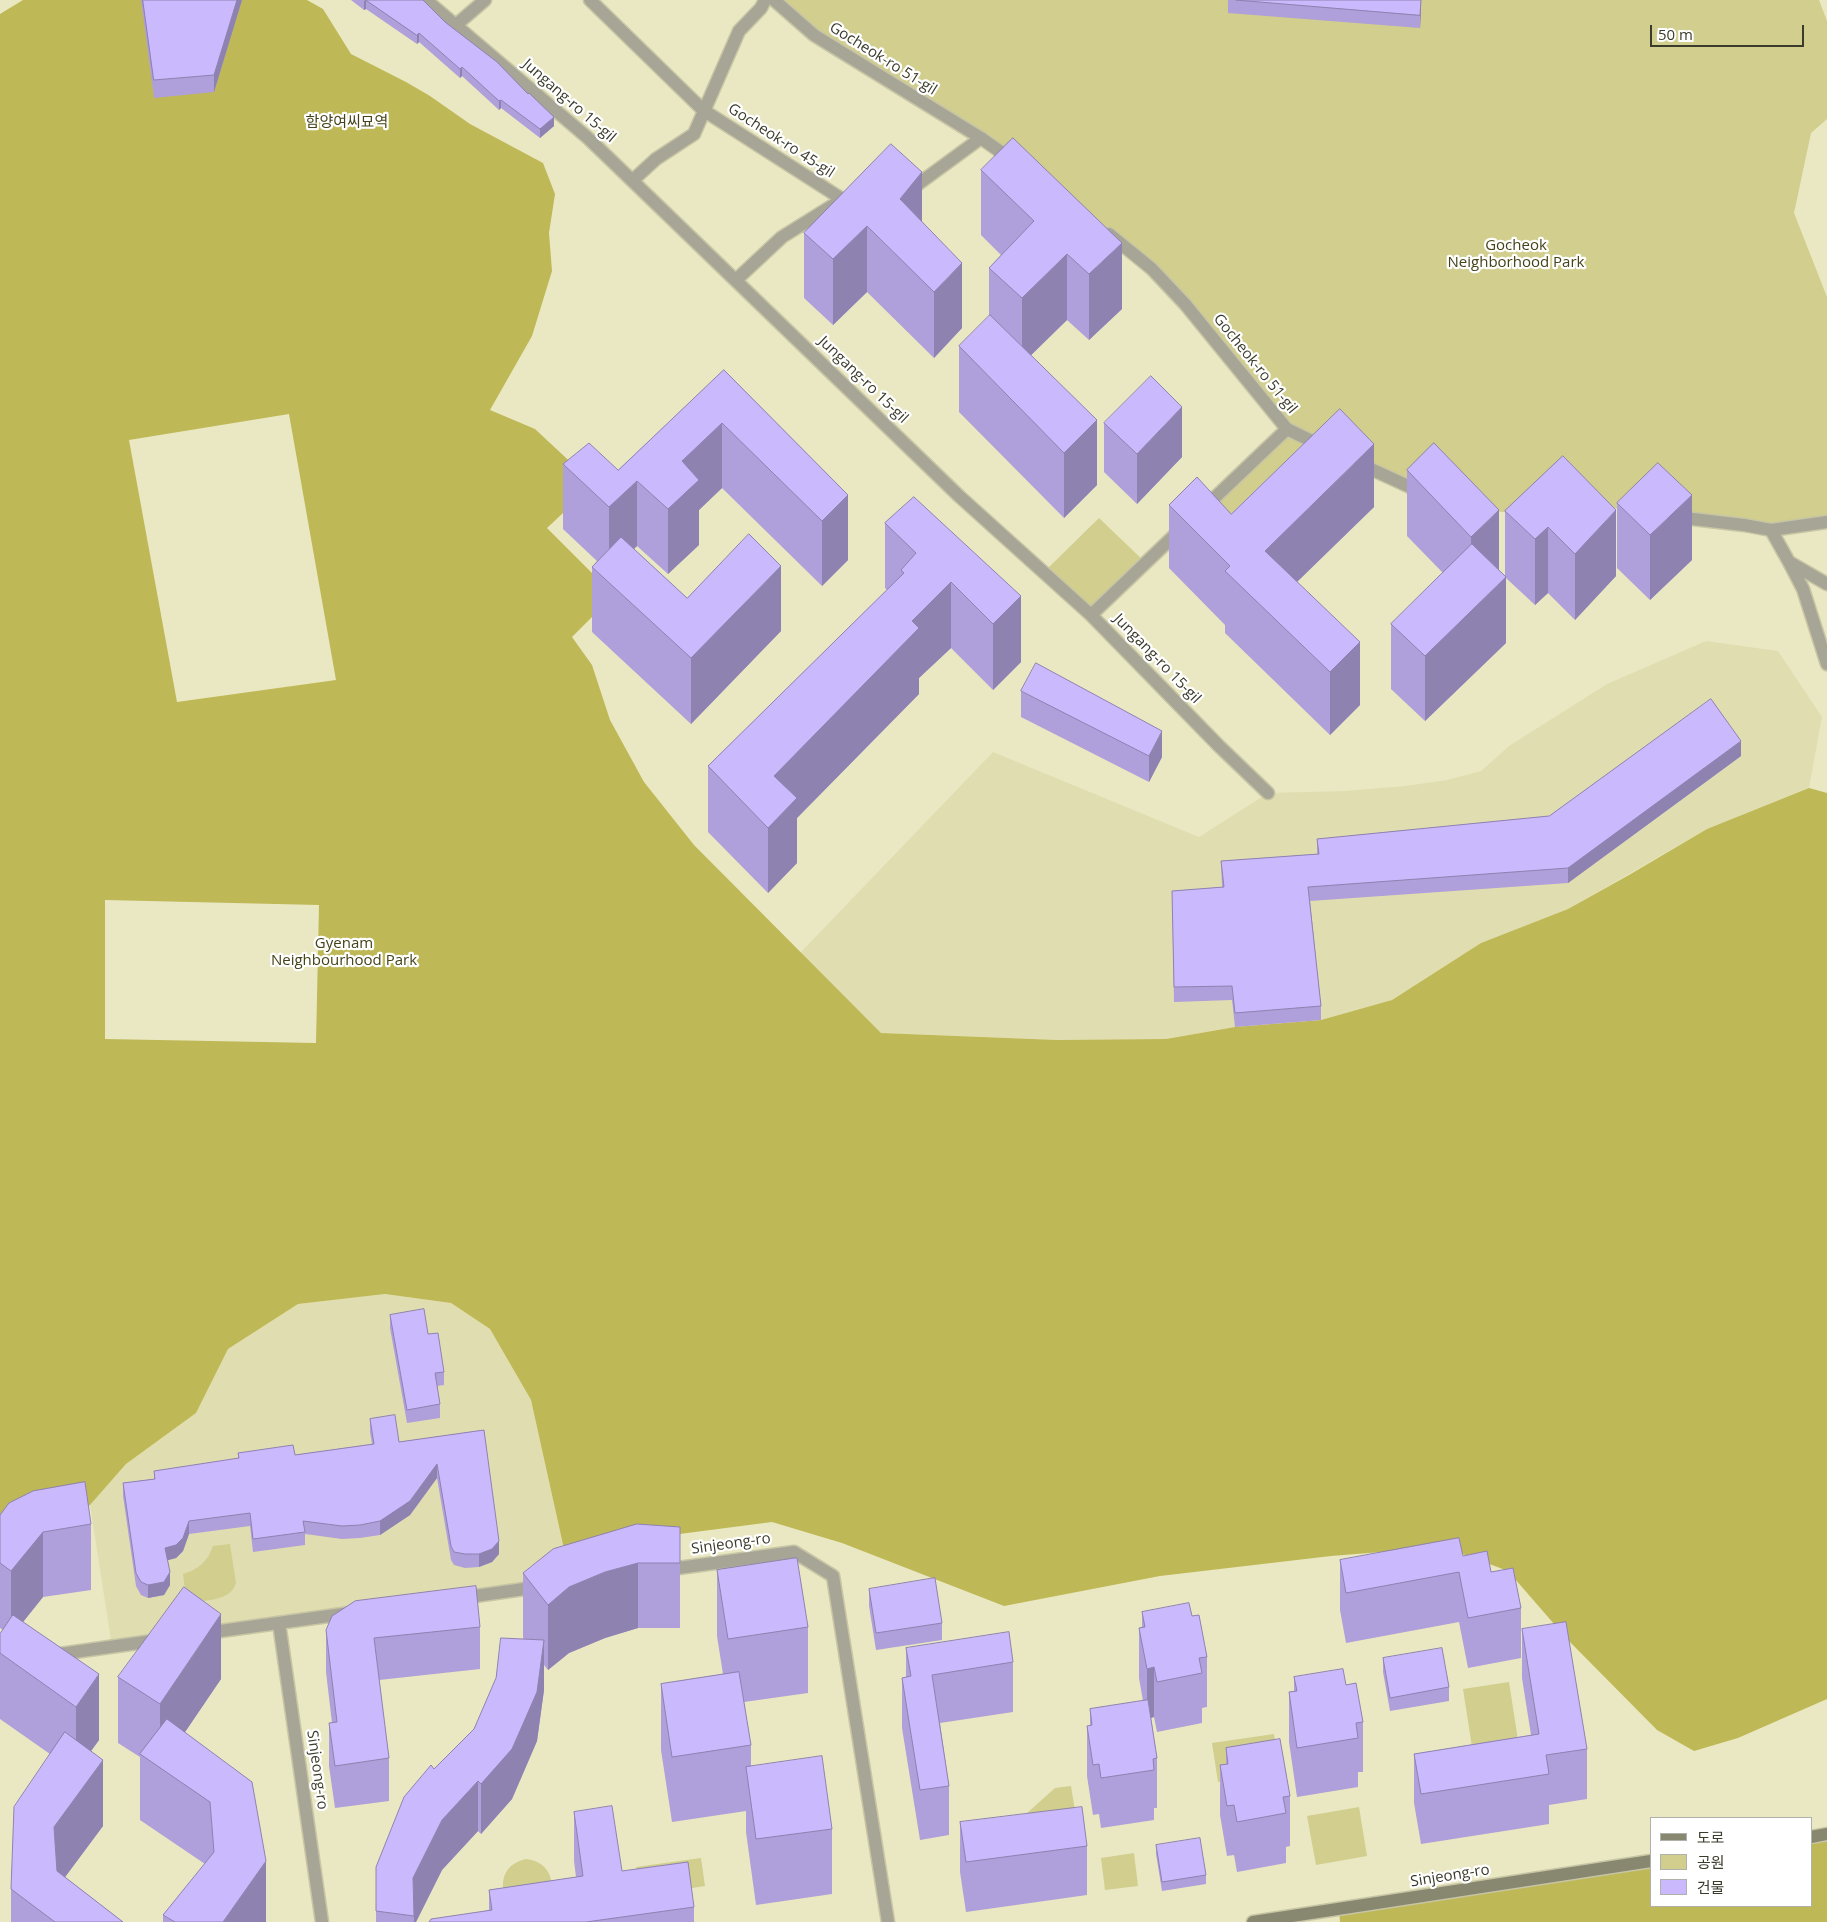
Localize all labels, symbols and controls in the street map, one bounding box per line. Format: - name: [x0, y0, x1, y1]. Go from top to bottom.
- scale bar: [1652, 15, 1806, 47]
- street label: Gocheok-ro 51-gil: [826, 19, 940, 99]
- text: 50 m: [1658, 24, 1693, 44]
- street label: Jungang-ro 15-gil: [519, 56, 619, 146]
- street label: Gocheok-ro 45-gil: [724, 100, 838, 182]
- park label: 함양여씨묘역: [306, 114, 388, 132]
- park label: Gocheok Neighborhood Park: [1448, 237, 1584, 272]
- street label: Gocheok-ro 51-gil: [1209, 310, 1301, 418]
- street label: Jungang-ro 15-gil: [814, 333, 912, 427]
- street label: Jungang-ro 15-gil: [1110, 610, 1204, 708]
- park label: Gyenam Neighbourhood Park: [271, 935, 417, 970]
- street label: Sinjeong-ro: [690, 1530, 772, 1558]
- street label: Sinjeong-ro: [303, 1729, 331, 1811]
- legend: [1650, 1817, 1812, 1907]
- text: 도로: [1697, 1827, 1725, 1847]
- text: 공원: [1697, 1852, 1725, 1872]
- street label: Sinjeong-ro: [1409, 1861, 1491, 1891]
- text: 건물: [1697, 1877, 1725, 1897]

